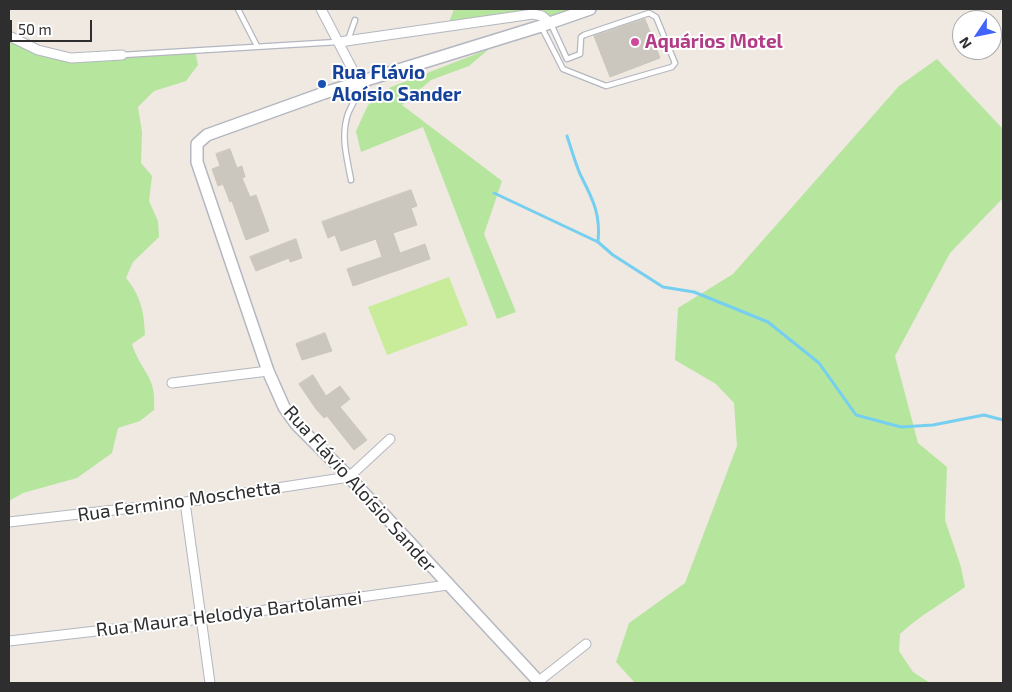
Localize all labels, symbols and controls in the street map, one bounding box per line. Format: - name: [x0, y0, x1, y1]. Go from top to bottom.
- scale bar: [12, 10, 95, 42]
- north arrow: [952, 10, 1002, 60]
- text: 50 m: [18, 20, 52, 38]
- place label: Aquários Motel: [645, 31, 783, 53]
- text: N: [955, 34, 975, 52]
- marker: Aquários Motel: [629, 36, 641, 48]
- place label: Rua Flávio Aloísio Sander: [332, 62, 461, 106]
- marker: Rua Flávio Aloísio Sander: [316, 78, 328, 90]
- street label: Rua Flávio Aloísio Sander: [279, 401, 441, 577]
- street label: Rua Fermino Moschetta: [76, 475, 282, 527]
- street label: Rua Maura Helodya Bartolamei: [95, 586, 363, 642]

